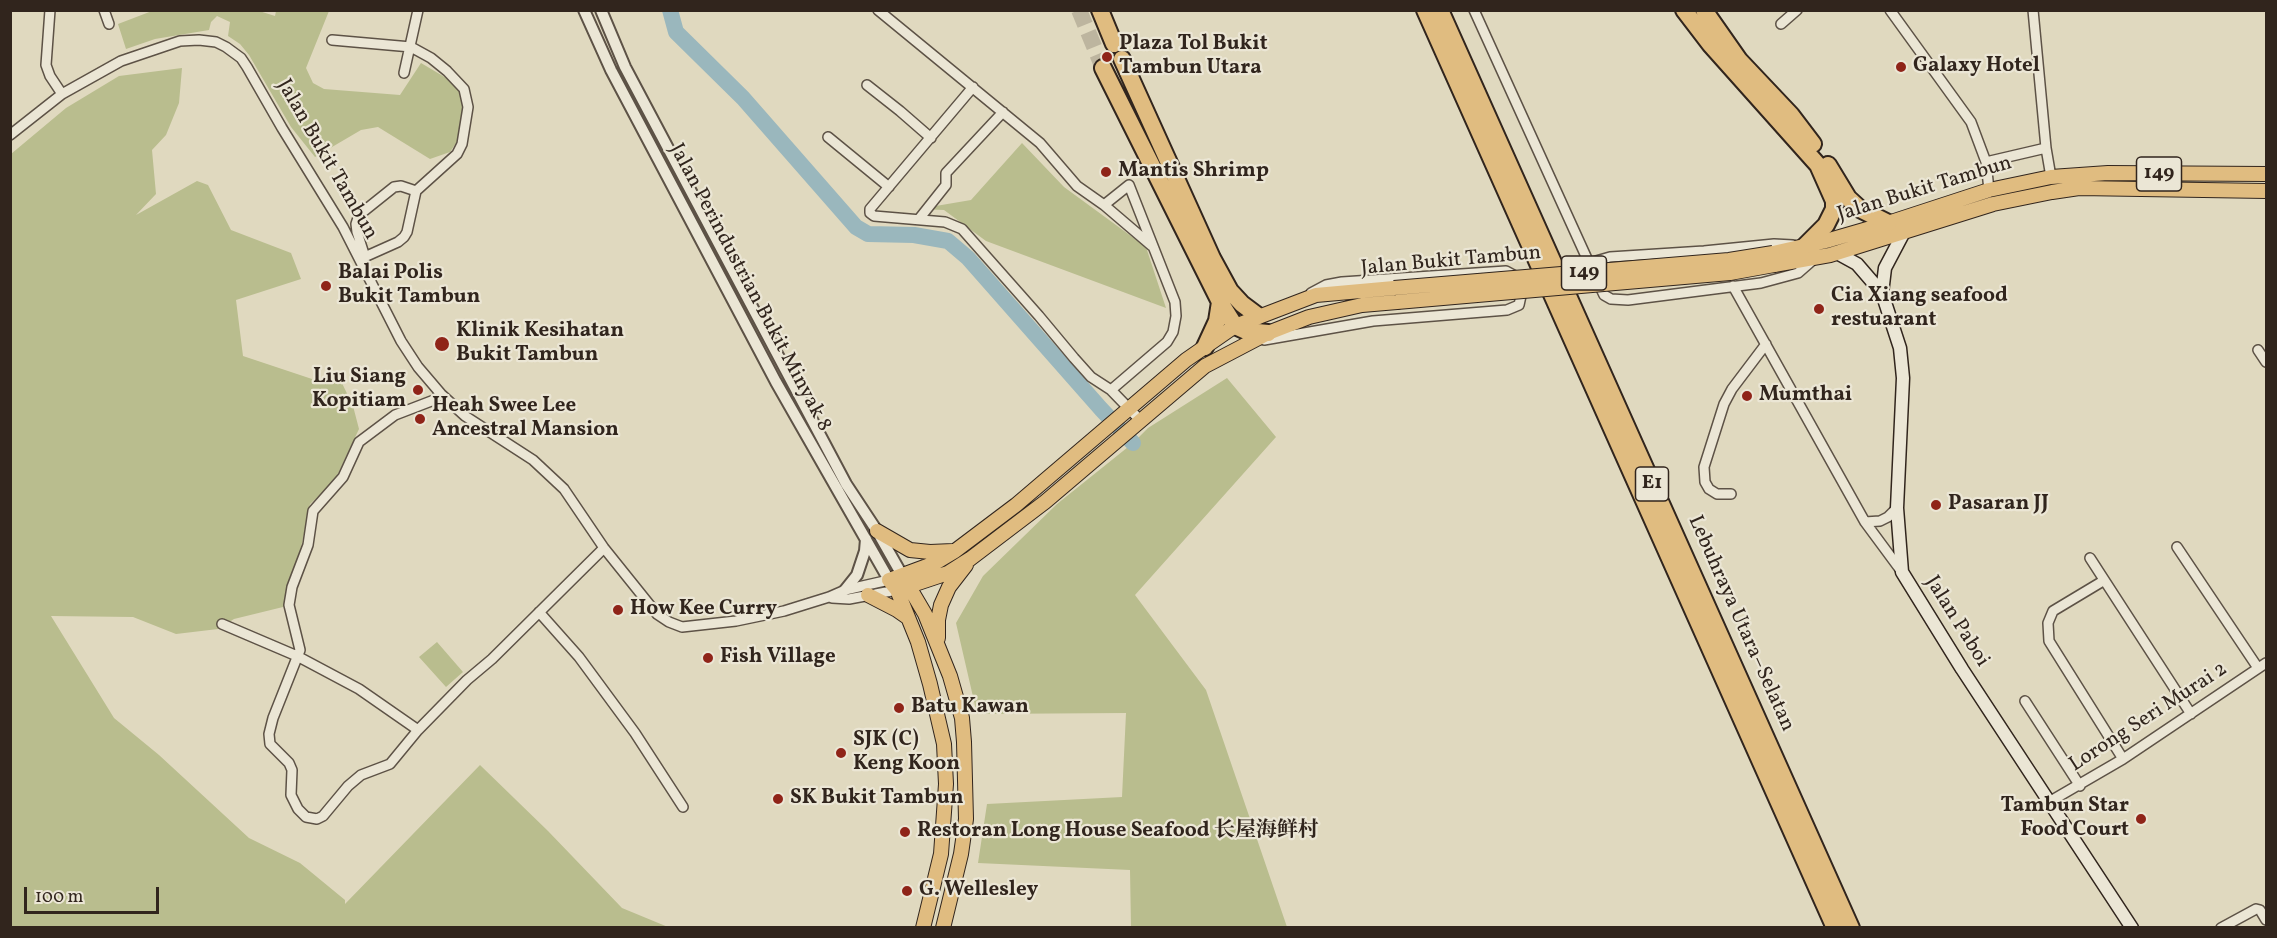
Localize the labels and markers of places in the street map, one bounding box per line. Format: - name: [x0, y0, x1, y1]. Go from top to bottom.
- place label: Plaza Tol Bukit Tambun Utara: [1119, 32, 1268, 82]
- marker: Plaza Tol Bukit Tambun Utara: [1100, 50, 1114, 64]
- place label: Galaxy Hotel: [1913, 54, 2040, 80]
- marker: Galaxy Hotel: [1894, 60, 1908, 74]
- place label: Mantis Shrimp: [1118, 159, 1269, 185]
- marker: Mantis Shrimp: [1099, 165, 1113, 179]
- place label: Balai Polis Bukit Tambun: [338, 261, 480, 311]
- marker: Balai Polis Bukit Tambun: [319, 279, 333, 293]
- place label: Cia Xiang seafood restuarant: [1831, 284, 2008, 334]
- marker: Cia Xiang seafood restuarant: [1812, 302, 1826, 316]
- place label: Klinik Kesihatan Bukit Tambun: [456, 319, 624, 369]
- marker: Klinik Kesihatan Bukit Tambun: [433, 335, 451, 353]
- place label: Liu Siang Kopitiam: [312, 365, 406, 415]
- marker: Liu Siang Kopitiam: [411, 383, 425, 397]
- place label: Mumthai: [1759, 383, 1852, 409]
- marker: Mumthai: [1740, 389, 1754, 403]
- place label: Heah Swee Lee Ancestral Mansion: [432, 394, 619, 444]
- marker: Heah Swee Lee Ancestral Mansion: [413, 412, 427, 426]
- place label: Pasaran JJ: [1948, 492, 2049, 518]
- marker: Pasaran JJ: [1929, 498, 1943, 512]
- place label: How Kee Curry: [630, 597, 777, 623]
- marker: How Kee Curry: [611, 603, 625, 617]
- place label: Fish Village: [720, 645, 836, 671]
- marker: Fish Village: [701, 651, 715, 665]
- place label: Batu Kawan: [911, 695, 1029, 721]
- marker: Batu Kawan: [892, 701, 906, 715]
- place label: SJK (C) Keng Koon: [853, 728, 960, 778]
- marker: SJK (C) Keng Koon: [834, 746, 848, 760]
- place label: SK Bukit Tambun: [790, 786, 964, 812]
- marker: SK Bukit Tambun: [771, 792, 785, 806]
- place label: Tambun Star Food Court: [2000, 794, 2129, 844]
- marker: Tambun Star Food Court: [2134, 812, 2148, 826]
- place label: Restoran Long House Seafood 长屋海鲜村: [917, 819, 1319, 845]
- marker: Restoran Long House Seafood 长屋海鲜村: [898, 825, 912, 839]
- place label: G. Wellesley: [919, 878, 1038, 904]
- marker: G. Wellesley: [900, 884, 914, 898]

